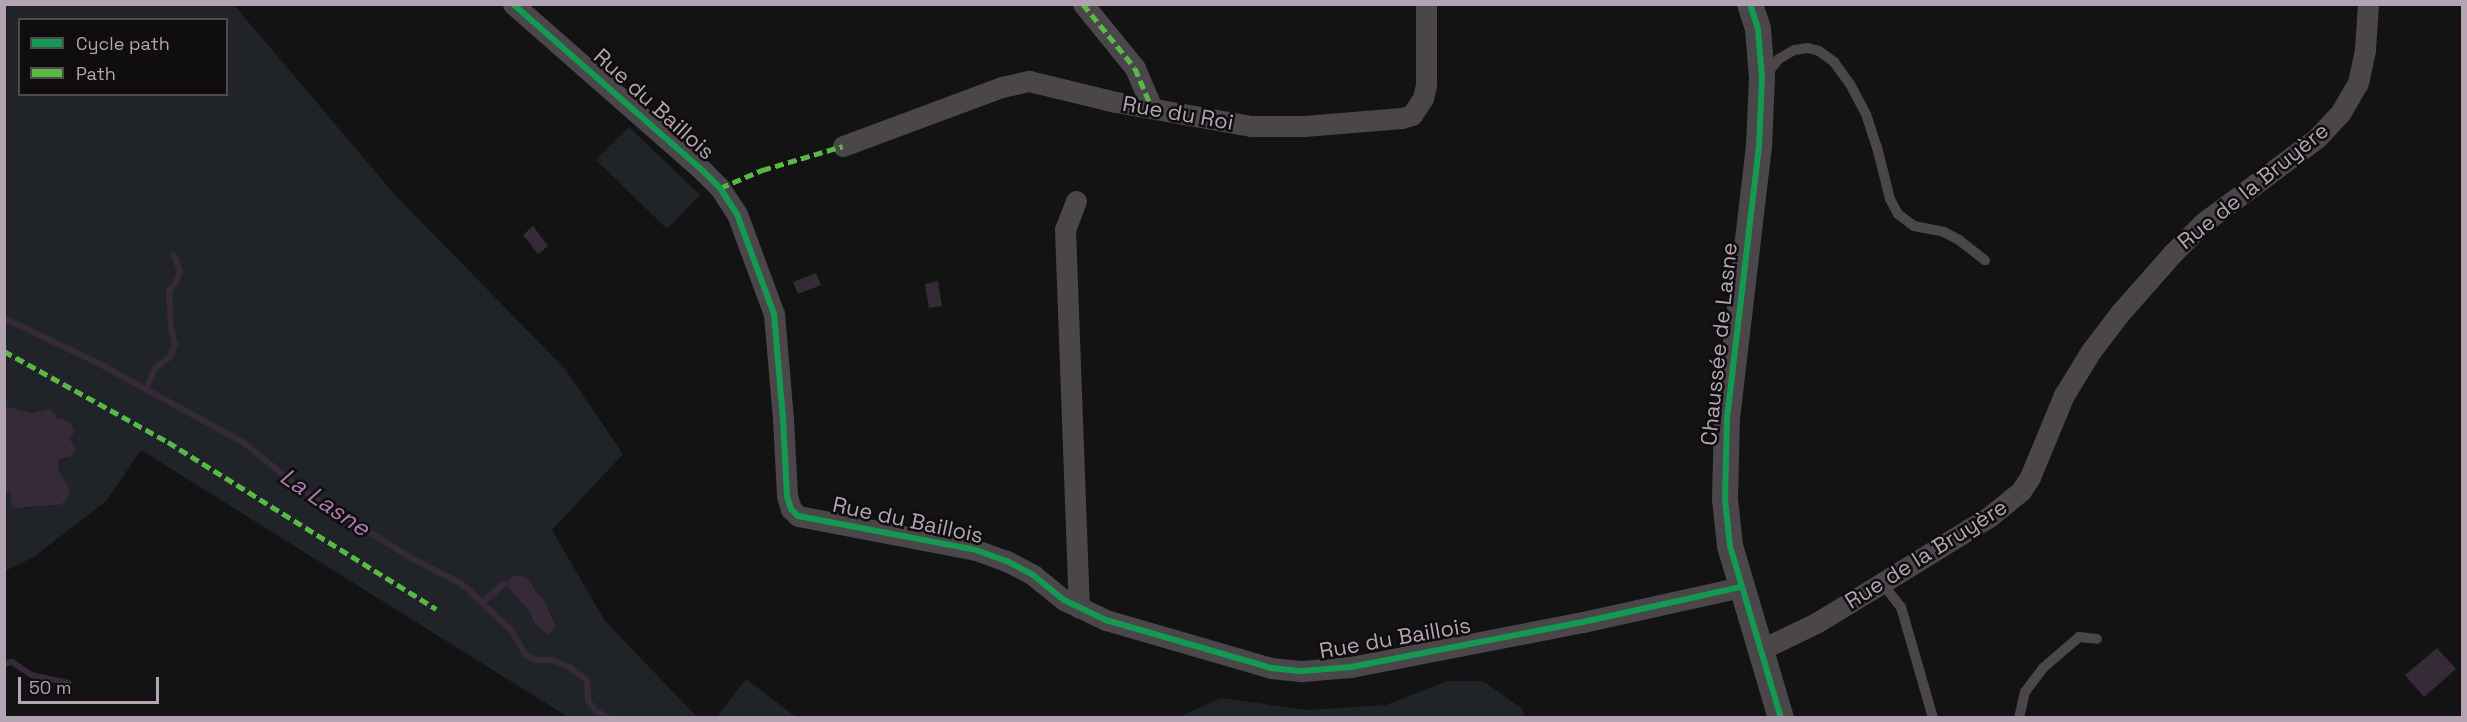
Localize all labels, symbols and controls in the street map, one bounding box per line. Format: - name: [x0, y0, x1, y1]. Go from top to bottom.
- legend: [18, 18, 228, 96]
- text: Cycle path: [76, 32, 170, 55]
- street label: Rue du Baillois: [588, 43, 720, 165]
- text: Path: [76, 62, 116, 85]
- street label: Rue du Roi: [1120, 90, 1236, 136]
- street label: Rue de la Bruyère: [2172, 117, 2334, 255]
- street label: Chaussée de Lasne: [1695, 241, 1743, 447]
- water label: La Lasne: [275, 462, 375, 542]
- street label: Rue du Baillois: [830, 491, 986, 549]
- street label: Rue de la Bruyère: [1840, 493, 2012, 615]
- street label: Rue du Baillois: [1317, 612, 1473, 664]
- scale bar: [21, 665, 162, 703]
- text: 50 m: [29, 676, 71, 699]

